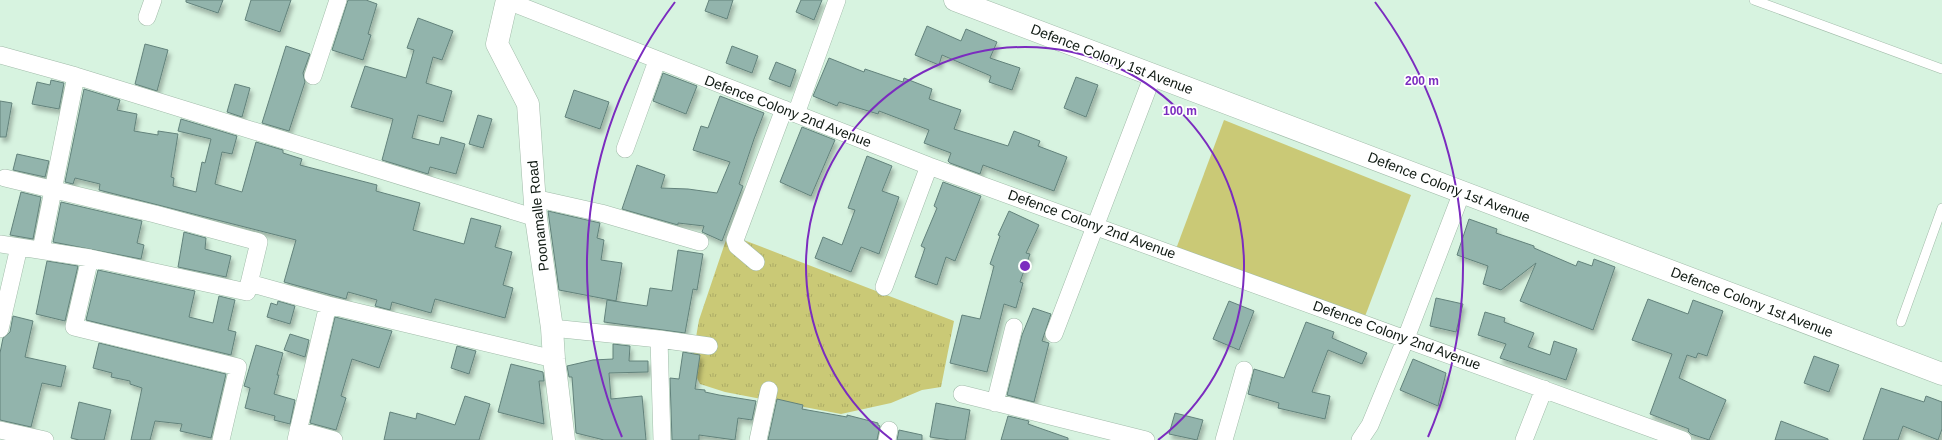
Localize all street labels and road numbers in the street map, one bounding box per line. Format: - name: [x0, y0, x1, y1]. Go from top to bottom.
- street label: Defence Colony 1st Avenue: [1029, 21, 1196, 97]
- street label: Defence Colony 2nd Avenue: [702, 72, 874, 150]
- street label: Defence Colony 1st Avenue: [1366, 149, 1533, 225]
- street label: Poonamalle Road: [524, 160, 552, 272]
- street label: Defence Colony 2nd Avenue: [1006, 186, 1178, 262]
- street label: Defence Colony 1st Avenue: [1669, 264, 1836, 340]
- street label: Defence Colony 2nd Avenue: [1311, 297, 1483, 373]

